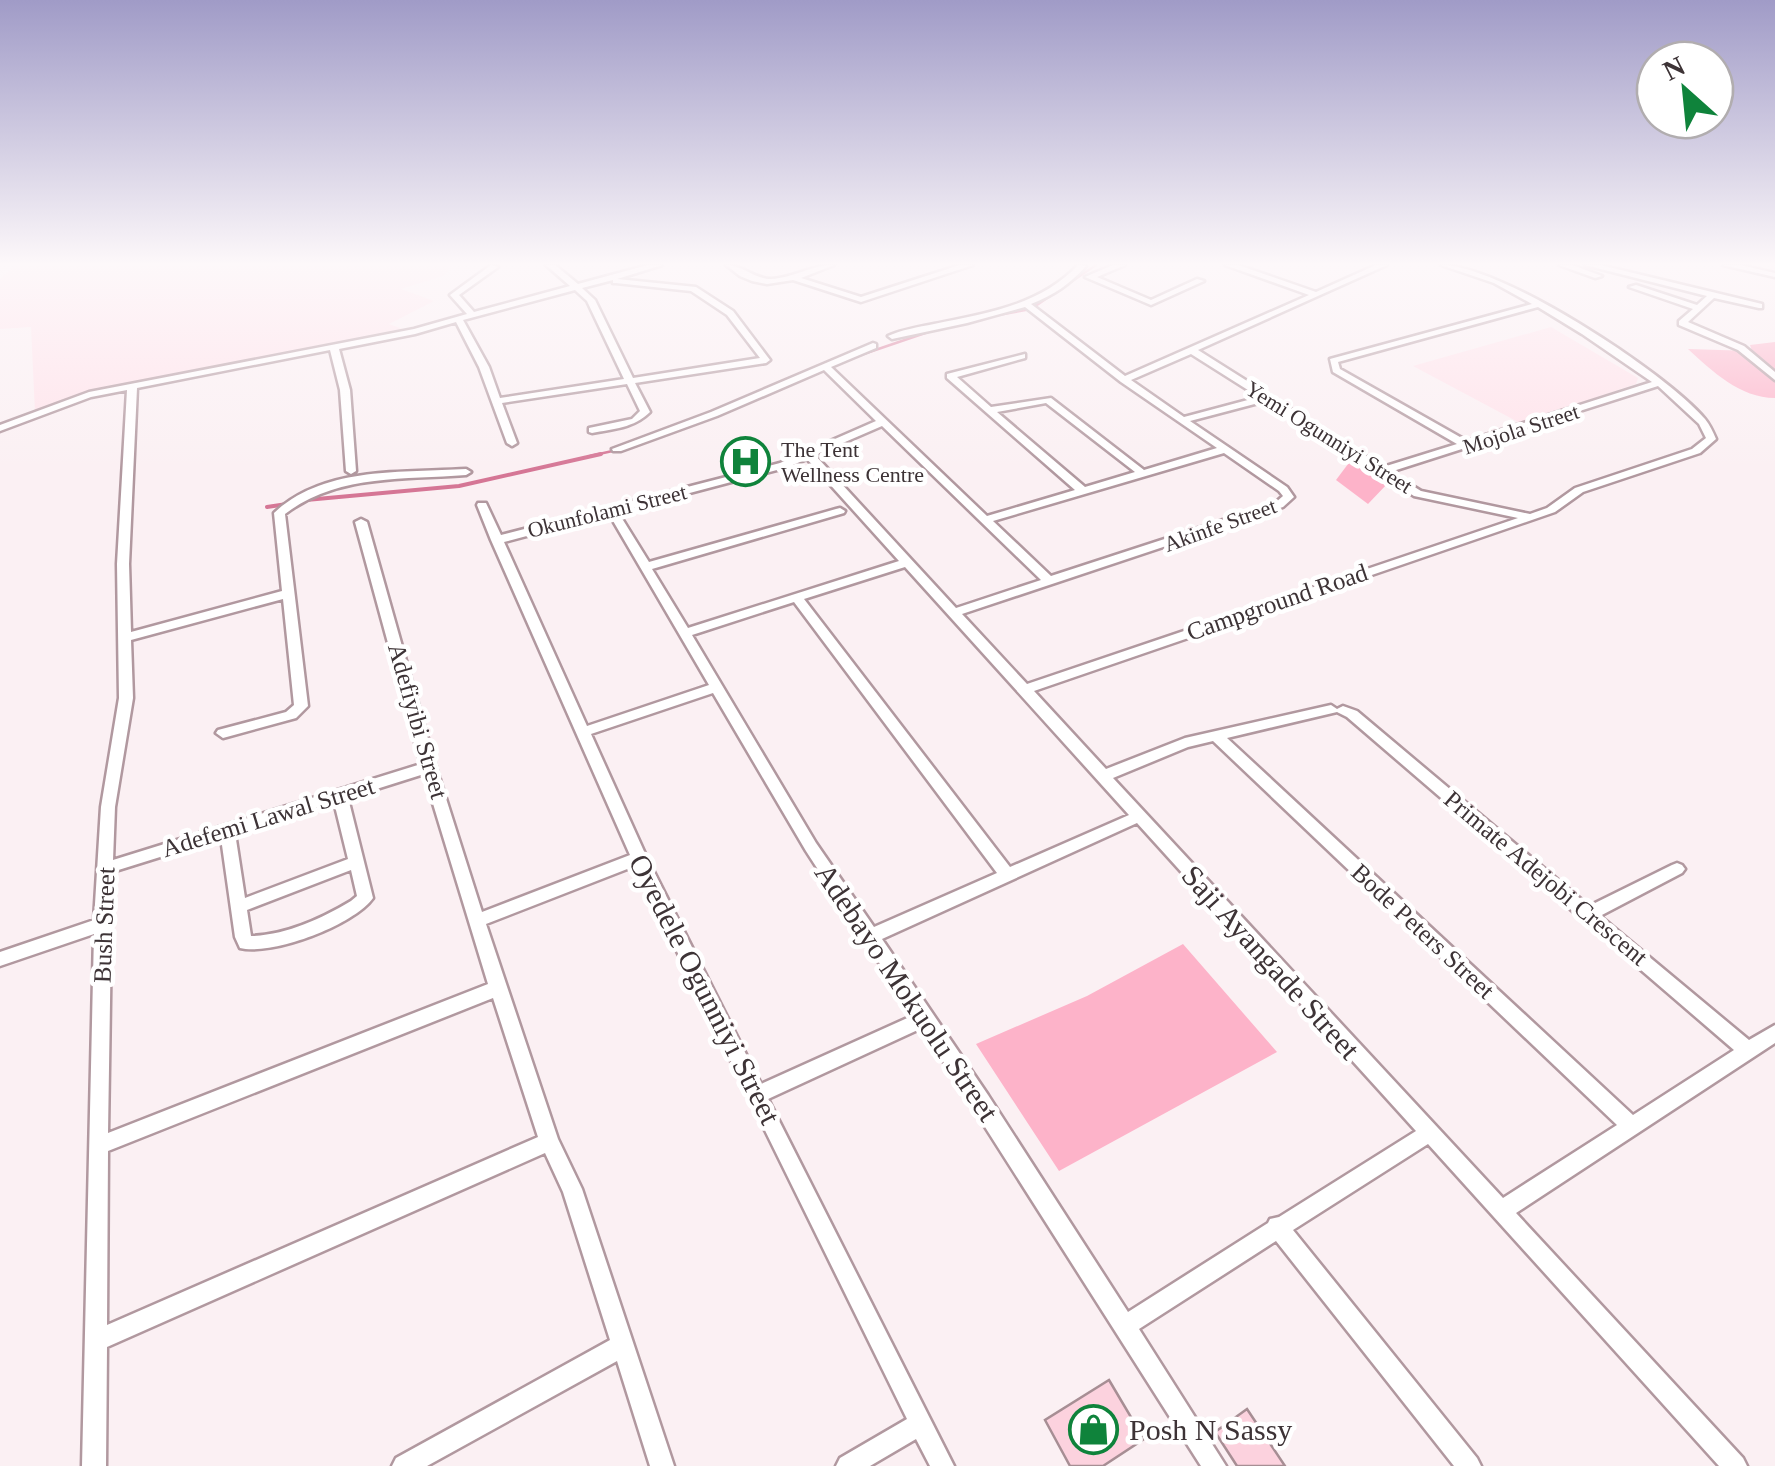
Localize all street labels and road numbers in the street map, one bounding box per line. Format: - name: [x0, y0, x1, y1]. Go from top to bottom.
- street label: Yemi Ogunniyi Street: [1241, 375, 1417, 499]
- street label: Mojola Street: [1460, 399, 1582, 459]
- street label: Okunfolami Street: [525, 479, 689, 543]
- street label: Akinfe Street: [1160, 493, 1280, 557]
- street label: Campground Road: [1183, 558, 1371, 646]
- street label: Adefiyibi Street: [383, 640, 453, 802]
- street label: Adefemi Lawal Street: [159, 772, 378, 862]
- street label: Primate Adejobi Crescent: [1439, 785, 1653, 971]
- street label: Oyedele Ogunniyi Street: [623, 849, 788, 1130]
- street label: Adebayo Mokuolu Street: [809, 857, 1006, 1127]
- street label: Saji Ayangade Street: [1175, 858, 1367, 1066]
- street label: Bode Peters Street: [1346, 858, 1500, 1004]
- street label: Bush Street: [88, 867, 120, 983]

